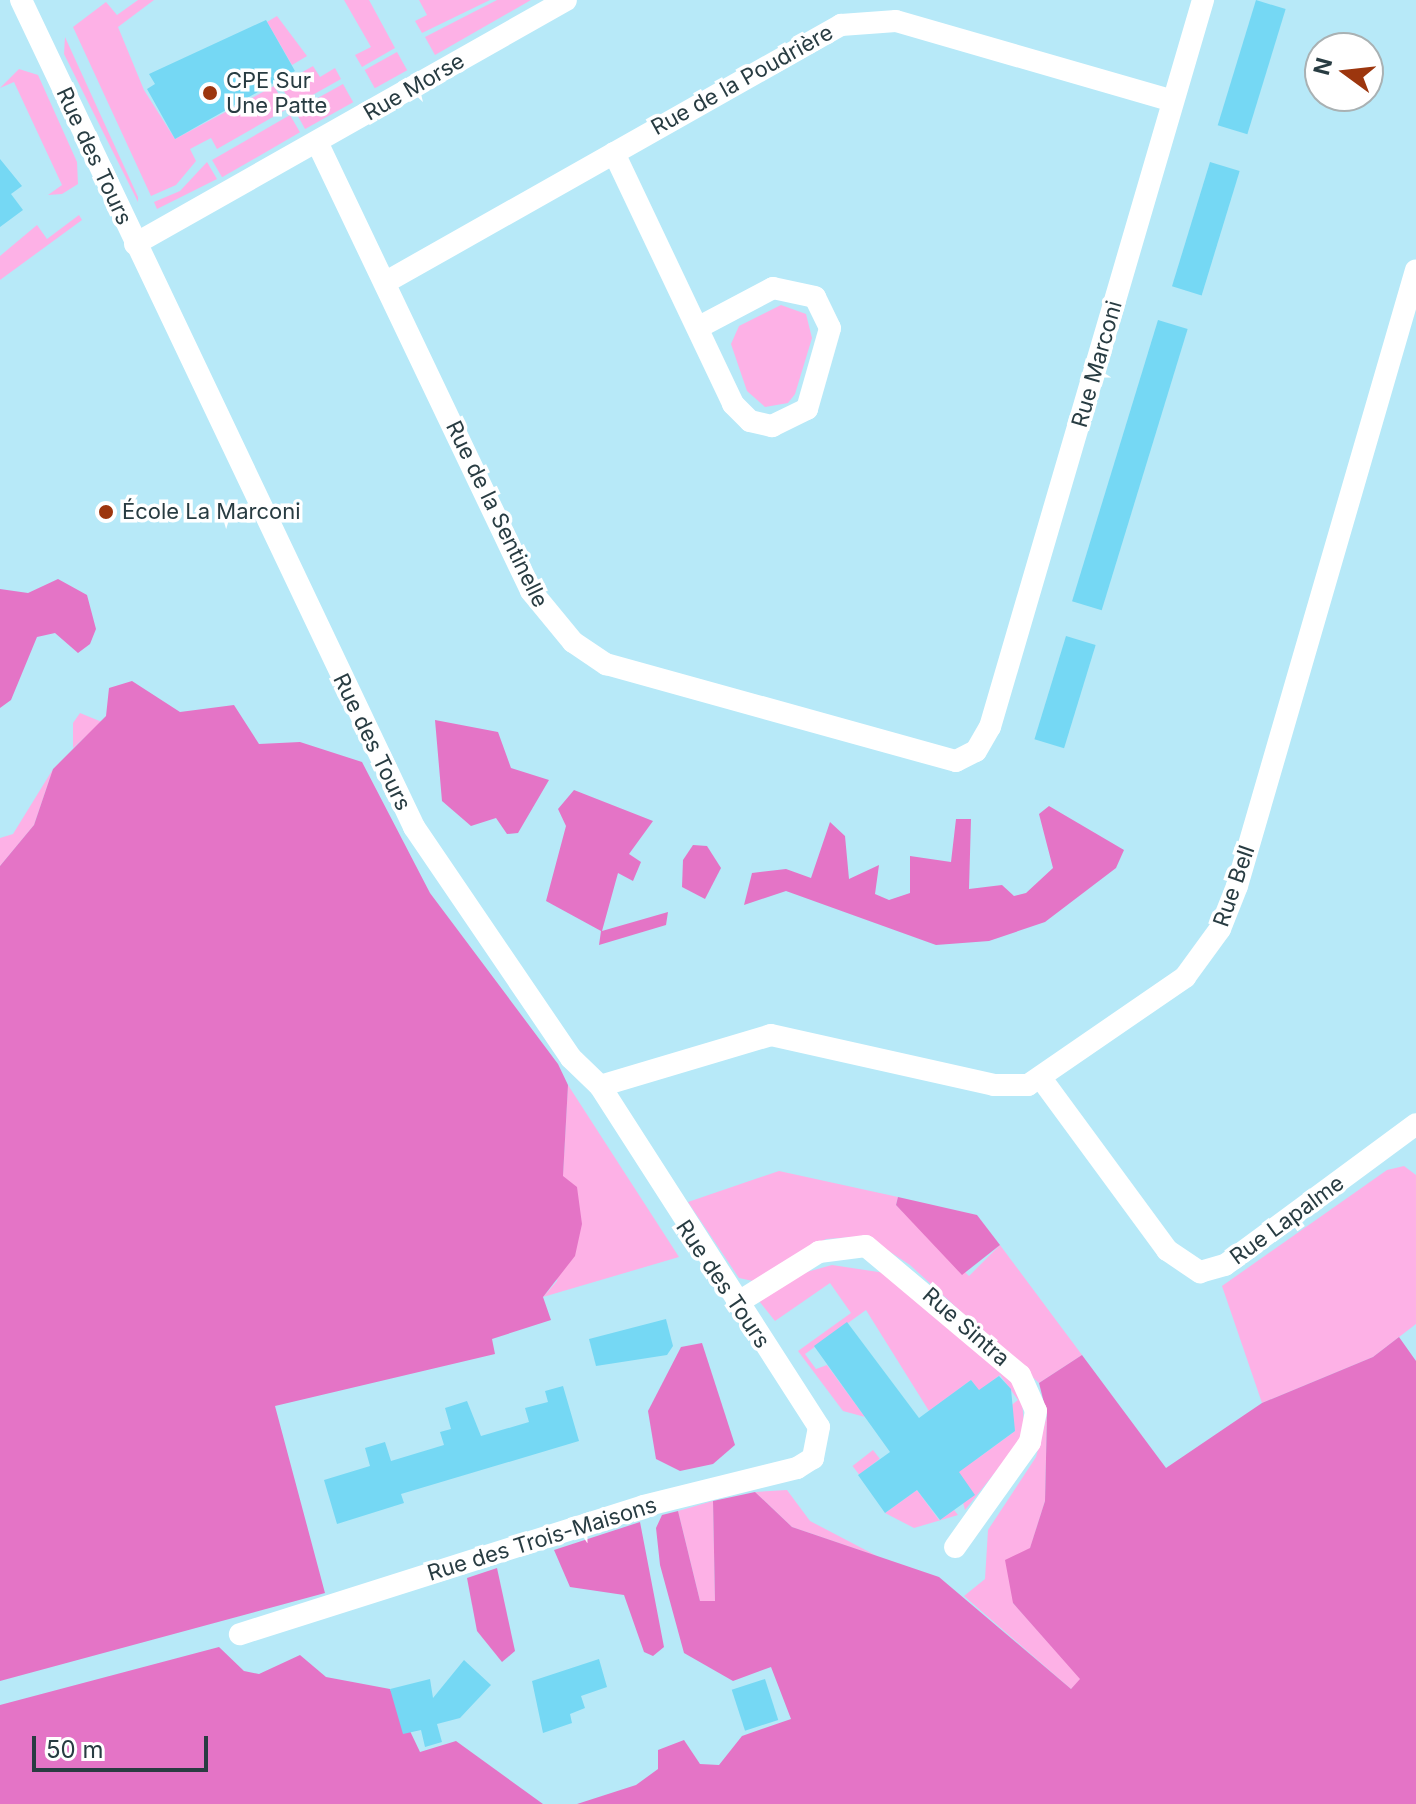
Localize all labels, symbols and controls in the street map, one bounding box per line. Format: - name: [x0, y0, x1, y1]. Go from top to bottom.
- street label: Rue de la Poudrière: [647, 19, 837, 141]
- north arrow: [1304, 32, 1384, 112]
- street label: Rue Morse: [359, 48, 469, 126]
- text: N: [1308, 55, 1337, 78]
- place label: CPE Sur Une Patte: [226, 67, 327, 118]
- street label: Rue des Tours: [51, 83, 137, 229]
- marker: CPE Sur Une Patte: [201, 84, 219, 102]
- street label: Rue Marconi: [1066, 298, 1128, 430]
- street label: Rue de la Sentinelle: [440, 416, 554, 612]
- place label: École La Marconi: [122, 499, 301, 525]
- marker: École La Marconi: [97, 503, 115, 521]
- street label: Rue des Tours: [328, 669, 416, 815]
- street label: Rue Bell: [1208, 842, 1260, 930]
- street label: Rue Lapalme: [1225, 1170, 1349, 1270]
- street label: Rue des Tours: [670, 1215, 776, 1353]
- street label: Rue Sintra: [917, 1282, 1015, 1372]
- street label: Rue des Trois-Maisons: [424, 1492, 660, 1586]
- scale bar: [36, 1720, 212, 1770]
- text: 50 m: [46, 1735, 104, 1764]

